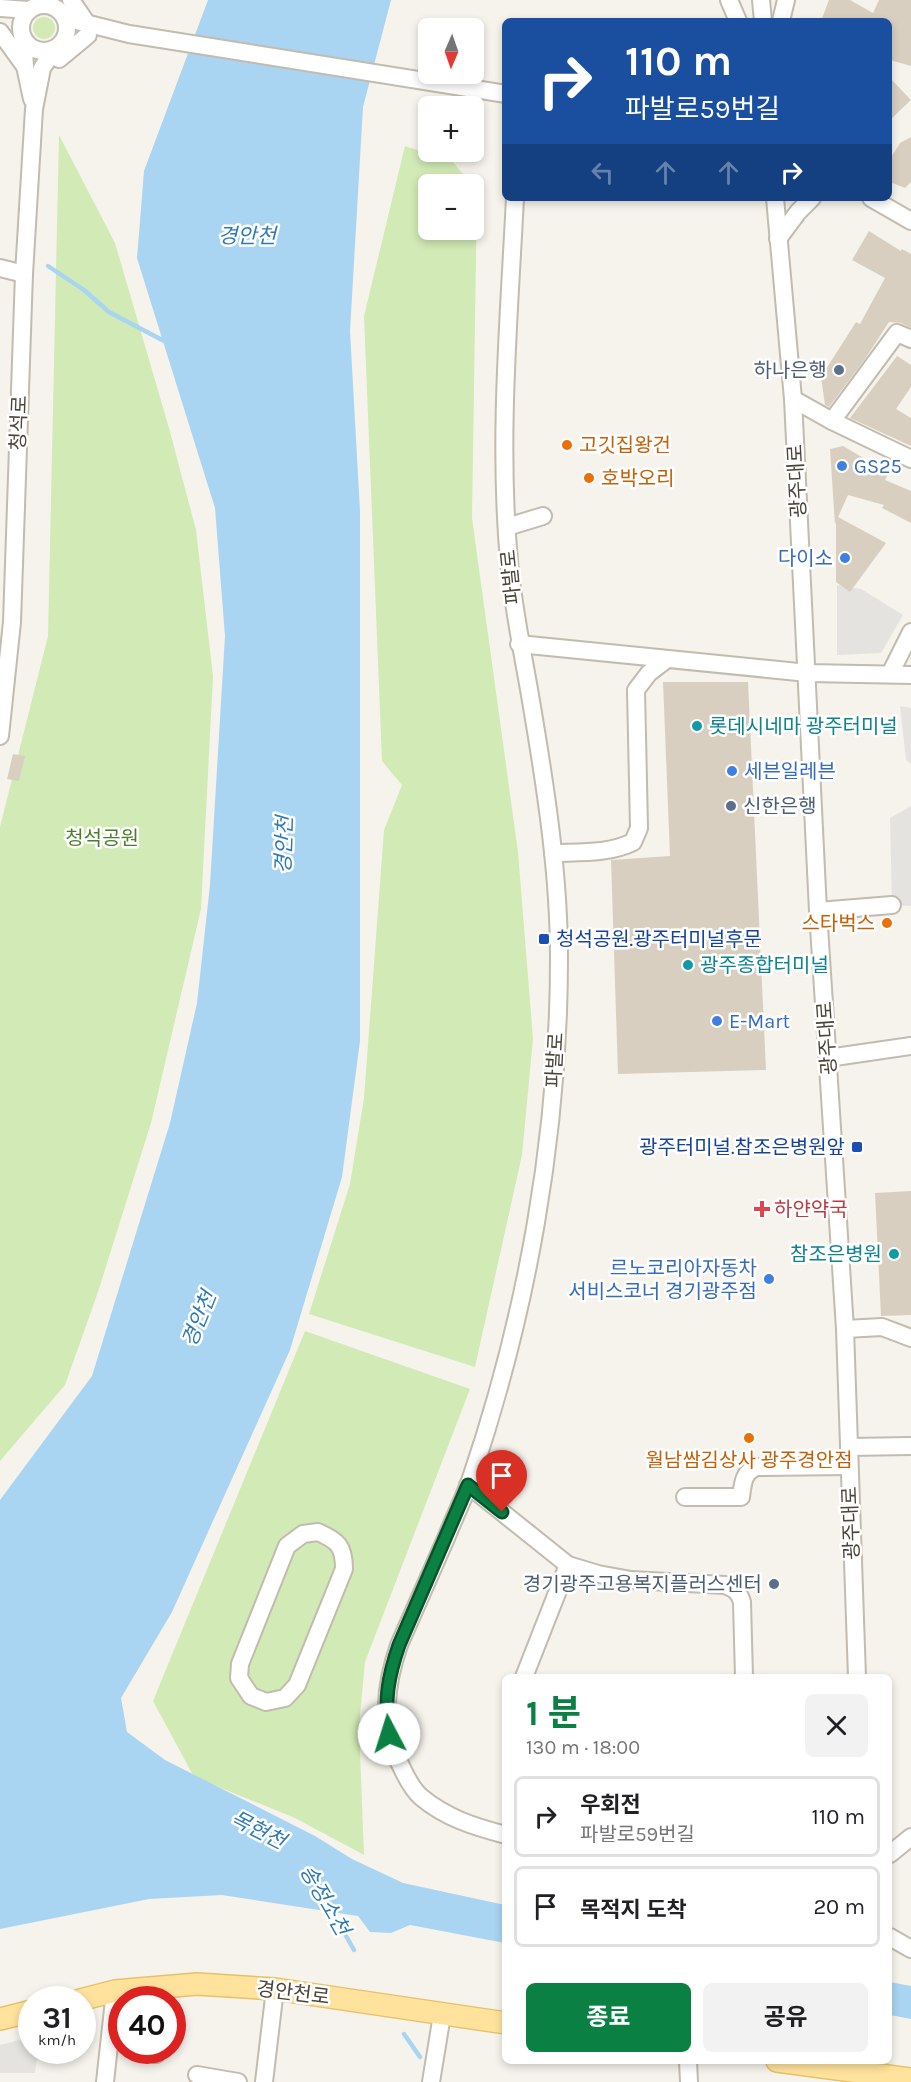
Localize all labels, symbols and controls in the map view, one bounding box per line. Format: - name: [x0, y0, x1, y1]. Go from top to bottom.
- north arrow: [418, 18, 484, 84]
- map controls: [418, 18, 484, 240]
- text: 110 m: [625, 36, 732, 86]
- icon: right: [526, 42, 604, 120]
- text: 파발로59번길: [625, 93, 780, 125]
- button: +: [418, 96, 484, 162]
- icon: left: [586, 156, 619, 189]
- icon: ahead: [649, 156, 682, 189]
- icon: ahead: [712, 156, 745, 189]
- icon: right: [775, 156, 808, 189]
- button: −: [418, 174, 484, 240]
- water label: 경안천: [218, 224, 279, 248]
- place label: 하나은행: [753, 359, 827, 382]
- marker: 하나은행: [832, 363, 846, 377]
- street label: 청석로: [7, 395, 31, 451]
- place label: 고깃집왕건: [579, 434, 671, 457]
- marker: 고깃집왕건: [560, 438, 574, 452]
- street label: 광주대로: [784, 444, 810, 518]
- place label: GS25: [854, 455, 902, 478]
- marker: GS25: [835, 459, 849, 473]
- place label: 호박오리: [601, 467, 675, 490]
- marker: 호박오리: [582, 471, 596, 485]
- place label: 다이소: [778, 547, 833, 570]
- street label: 파발로: [497, 548, 525, 606]
- marker: 다이소: [838, 551, 852, 565]
- place label: 롯데시네마 광주터미널: [709, 715, 898, 738]
- marker: 롯데시네마 광주터미널: [690, 719, 704, 733]
- place label: 세븐일레븐: [744, 760, 836, 783]
- marker: 세븐일레븐: [725, 764, 739, 778]
- place label: 신한은행: [743, 795, 817, 818]
- marker: 신한은행: [724, 799, 738, 813]
- water label: 경안천: [271, 813, 297, 874]
- park label: 청석공원: [65, 827, 139, 850]
- place label: 스타벅스: [801, 912, 875, 935]
- marker: 스타벅스: [880, 916, 894, 930]
- place label: 청석공원.광주터미널후문: [556, 928, 762, 951]
- marker: 청석공원.광주터미널후문: [537, 932, 551, 946]
- place label: 광주종합터미널: [700, 954, 829, 977]
- marker: 광주종합터미널: [681, 958, 695, 972]
- street label: 광주대로: [813, 1000, 841, 1076]
- place label: E-Mart: [729, 1010, 790, 1033]
- marker: E-Mart: [710, 1014, 724, 1028]
- street label: 파발로: [542, 1032, 568, 1088]
- place label: 광주터미널.참조은병원앞: [639, 1136, 845, 1159]
- marker: 광주터미널.참조은병원앞: [850, 1140, 864, 1154]
- place label: 하얀약국: [774, 1198, 848, 1221]
- marker: 하얀약국: [755, 1202, 769, 1216]
- place label: 참조은병원: [790, 1243, 882, 1266]
- marker: 참조은병원: [887, 1247, 901, 1261]
- place label: 르노코리아자동차 서비스코너 경기광주점: [568, 1257, 757, 1303]
- marker: 르노코리아자동차 서비스코너 경기광주점: [762, 1272, 776, 1286]
- water label: 경안천: [177, 1285, 222, 1350]
- marker: 월남쌈김상사 광주경안점: [742, 1431, 756, 1445]
- place label: 월남쌈김상사 광주경안점: [645, 1449, 853, 1472]
- pin: [476, 1450, 527, 1512]
- icon: arrive: [485, 1459, 518, 1492]
- street label: 광주대로: [838, 1486, 864, 1560]
- place label: 경기광주고용복지플러스센터: [523, 1573, 762, 1596]
- marker: 경기광주고용복지플러스센터: [767, 1577, 781, 1591]
- text: 1 분: [526, 1692, 581, 1734]
- button: close: [805, 1694, 868, 1757]
- position arrow: [357, 1702, 421, 1766]
- text: 130 m · 18:00: [526, 1736, 640, 1759]
- text: 우회전: [580, 1792, 641, 1818]
- icon: right: [529, 1800, 562, 1833]
- text: 110 m: [812, 1804, 865, 1830]
- water label: 목현천: [227, 1806, 292, 1855]
- text: 파발로59번길: [580, 1823, 695, 1846]
- water label: 송정소천: [295, 1861, 356, 1942]
- icon: arrive: [529, 1890, 562, 1923]
- text: 20 m: [813, 1894, 865, 1920]
- text: 목적지 도착: [580, 1897, 687, 1923]
- street label: 경안천로: [255, 1977, 331, 2009]
- button: 종료: [526, 1983, 691, 2052]
- button: 공유: [703, 1983, 868, 2052]
- speed limit sign: 40: [108, 1986, 186, 2064]
- text: 31: [42, 2000, 72, 2036]
- text: km/h: [38, 2031, 76, 2049]

